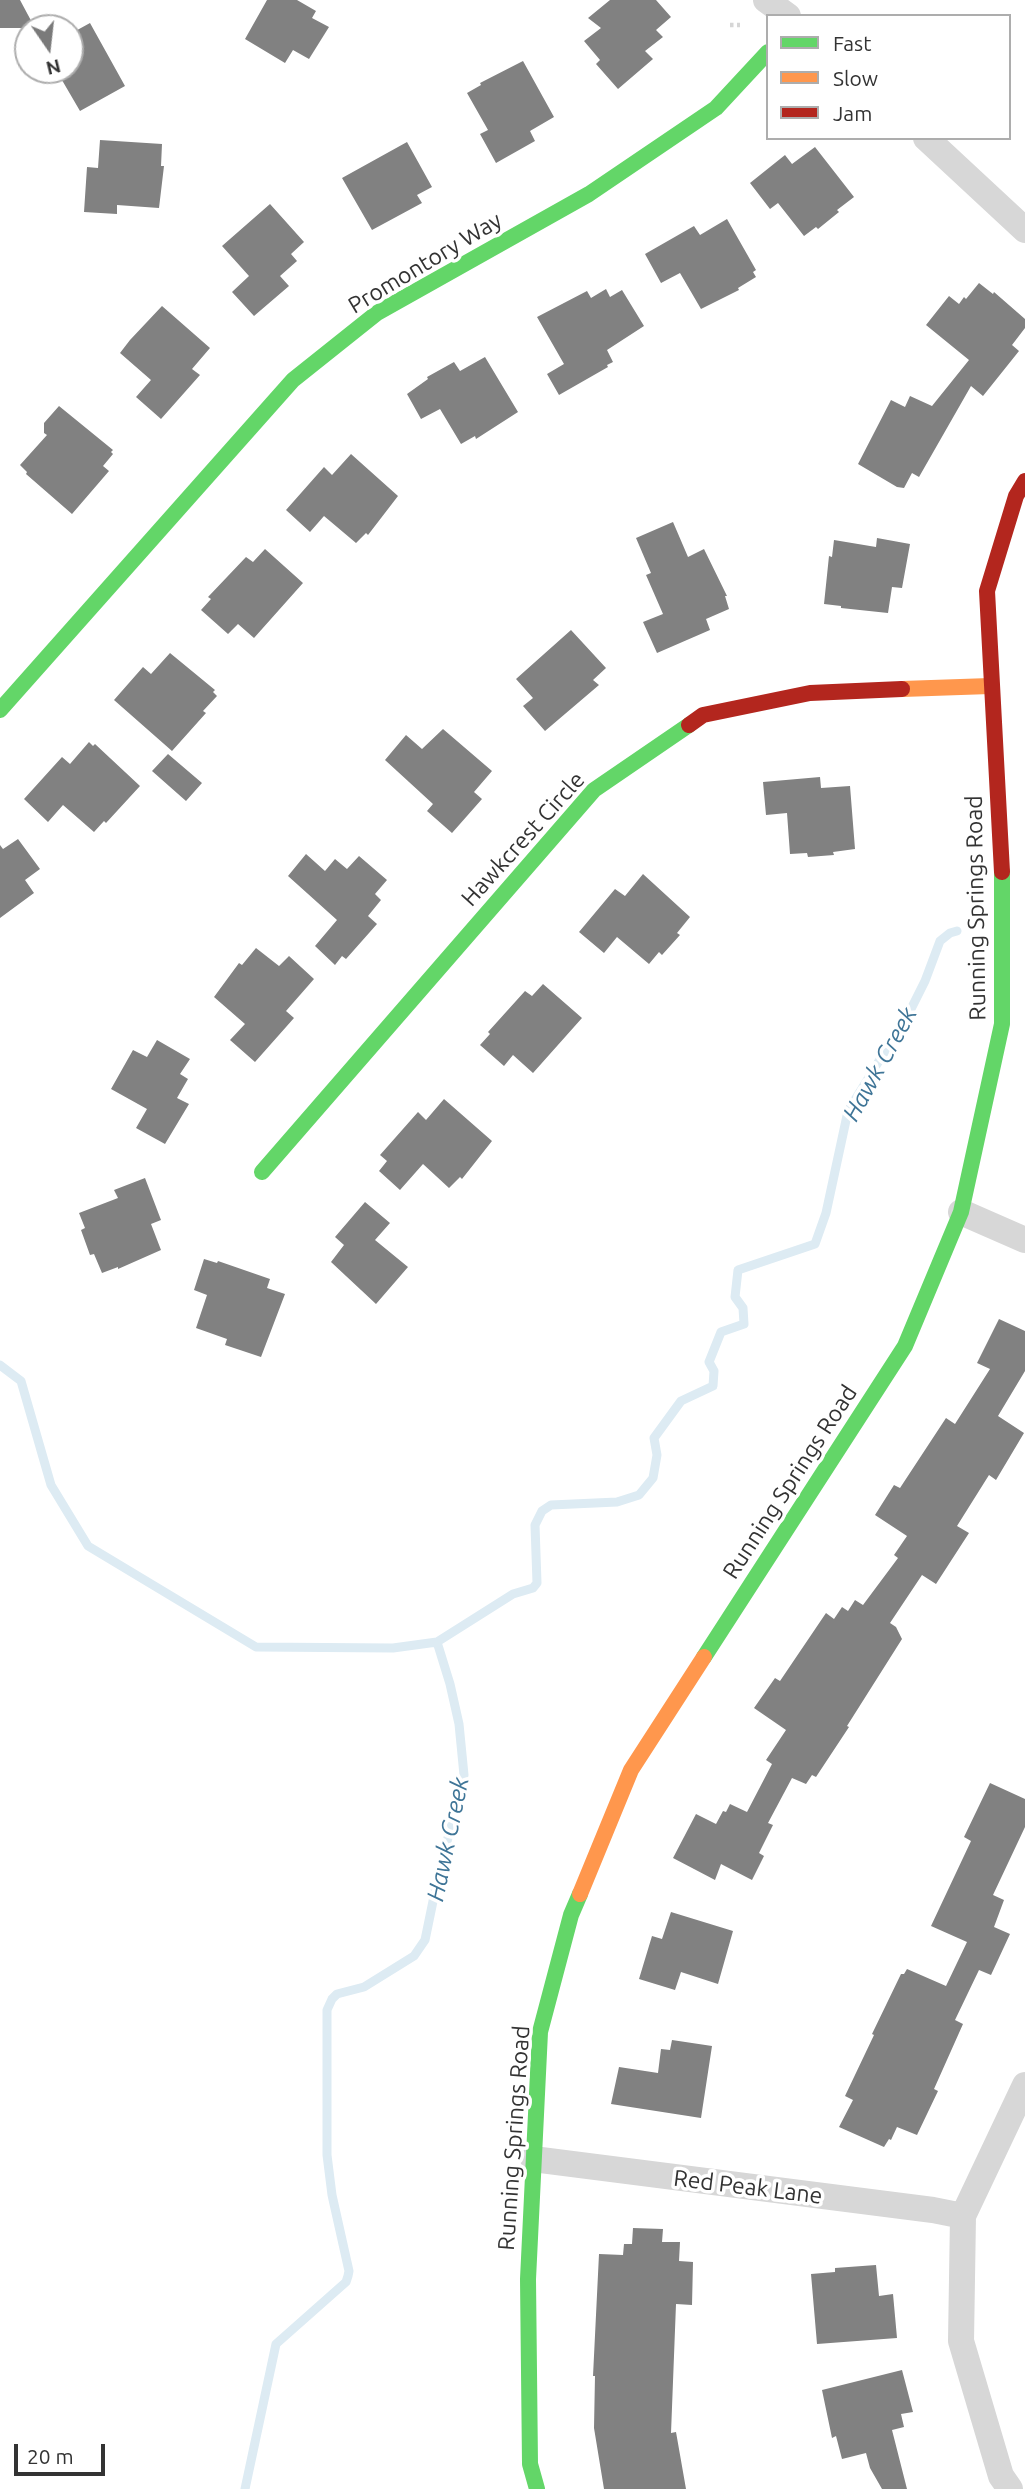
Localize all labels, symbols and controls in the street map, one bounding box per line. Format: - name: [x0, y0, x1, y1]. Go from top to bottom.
- north arrow: [14, 14, 84, 84]
- legend: [766, 14, 1011, 140]
- text: Fast: [833, 31, 871, 55]
- text: N: [44, 55, 63, 80]
- text: Slow: [833, 66, 878, 90]
- text: Jam: [833, 101, 872, 125]
- street label: Promontory Way: [343, 206, 507, 320]
- street label: Hawkcrest Circle: [456, 766, 590, 912]
- street label: Running Springs Road: [960, 795, 992, 1021]
- water label: Hawk Creek: [837, 1002, 923, 1126]
- street label: Running Springs Road: [717, 1380, 863, 1584]
- water label: Hawk Creek: [421, 1774, 475, 1904]
- street label: Running Springs Road: [492, 2025, 536, 2251]
- street label: Red Peak Lane: [672, 2164, 824, 2210]
- scale bar: [18, 2430, 108, 2474]
- text: 20 m: [27, 2444, 74, 2468]

